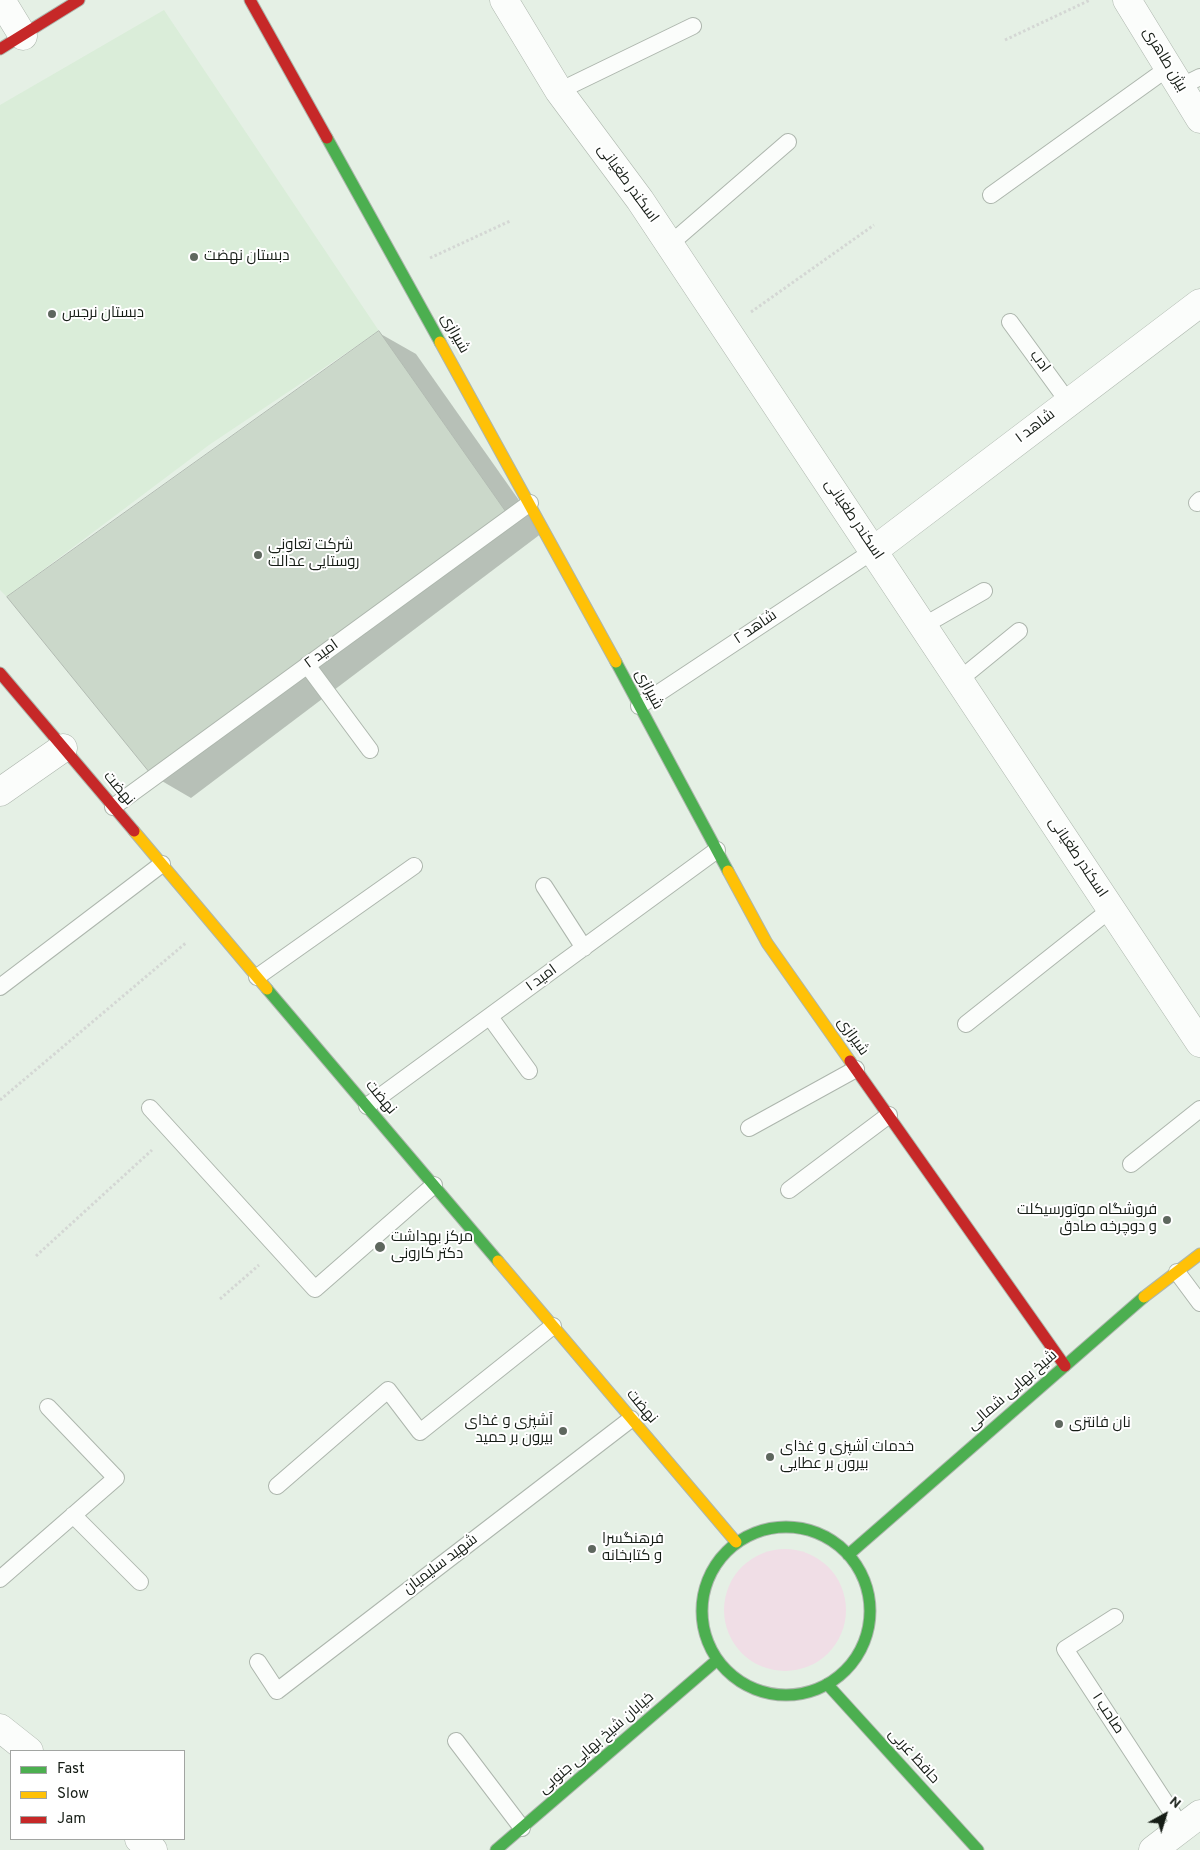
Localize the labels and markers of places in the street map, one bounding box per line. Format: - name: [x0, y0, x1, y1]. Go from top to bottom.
- place label: دبستان نهضت: [204, 248, 289, 266]
- marker: دبستان نهضت: [188, 251, 200, 263]
- place label: دبستان نرجس: [62, 305, 144, 323]
- marker: دبستان نرجس: [46, 308, 58, 320]
- place label: شرکت تعاونی روستایی عدالت: [268, 537, 359, 572]
- marker: شرکت تعاونی روستایی عدالت: [252, 549, 264, 561]
- place label: فروشگاه موتورسیکلت و دوچرخه صادق: [1017, 1202, 1157, 1237]
- marker: فروشگاه موتورسیکلت و دوچرخه صادق: [1161, 1214, 1173, 1226]
- place label: مرکز بهداشت دکتر کارونی: [391, 1229, 473, 1264]
- marker: مرکز بهداشت دکتر کارونی: [373, 1240, 387, 1254]
- place label: آشپزی و غذای بیرون بر حمید: [465, 1413, 553, 1448]
- place label: نان فانتزی: [1069, 1415, 1131, 1433]
- marker: نان فانتزی: [1053, 1418, 1065, 1430]
- marker: آشپزی و غذای بیرون بر حمید: [557, 1425, 569, 1437]
- place label: خدمات آشپزی و غذای بیرون بر عطایی: [780, 1439, 914, 1474]
- marker: خدمات آشپزی و غذای بیرون بر عطایی: [764, 1451, 776, 1463]
- place label: فرهنگسرا و کتابخانه: [602, 1531, 664, 1566]
- marker: فرهنگسرا و کتابخانه: [586, 1543, 598, 1555]

